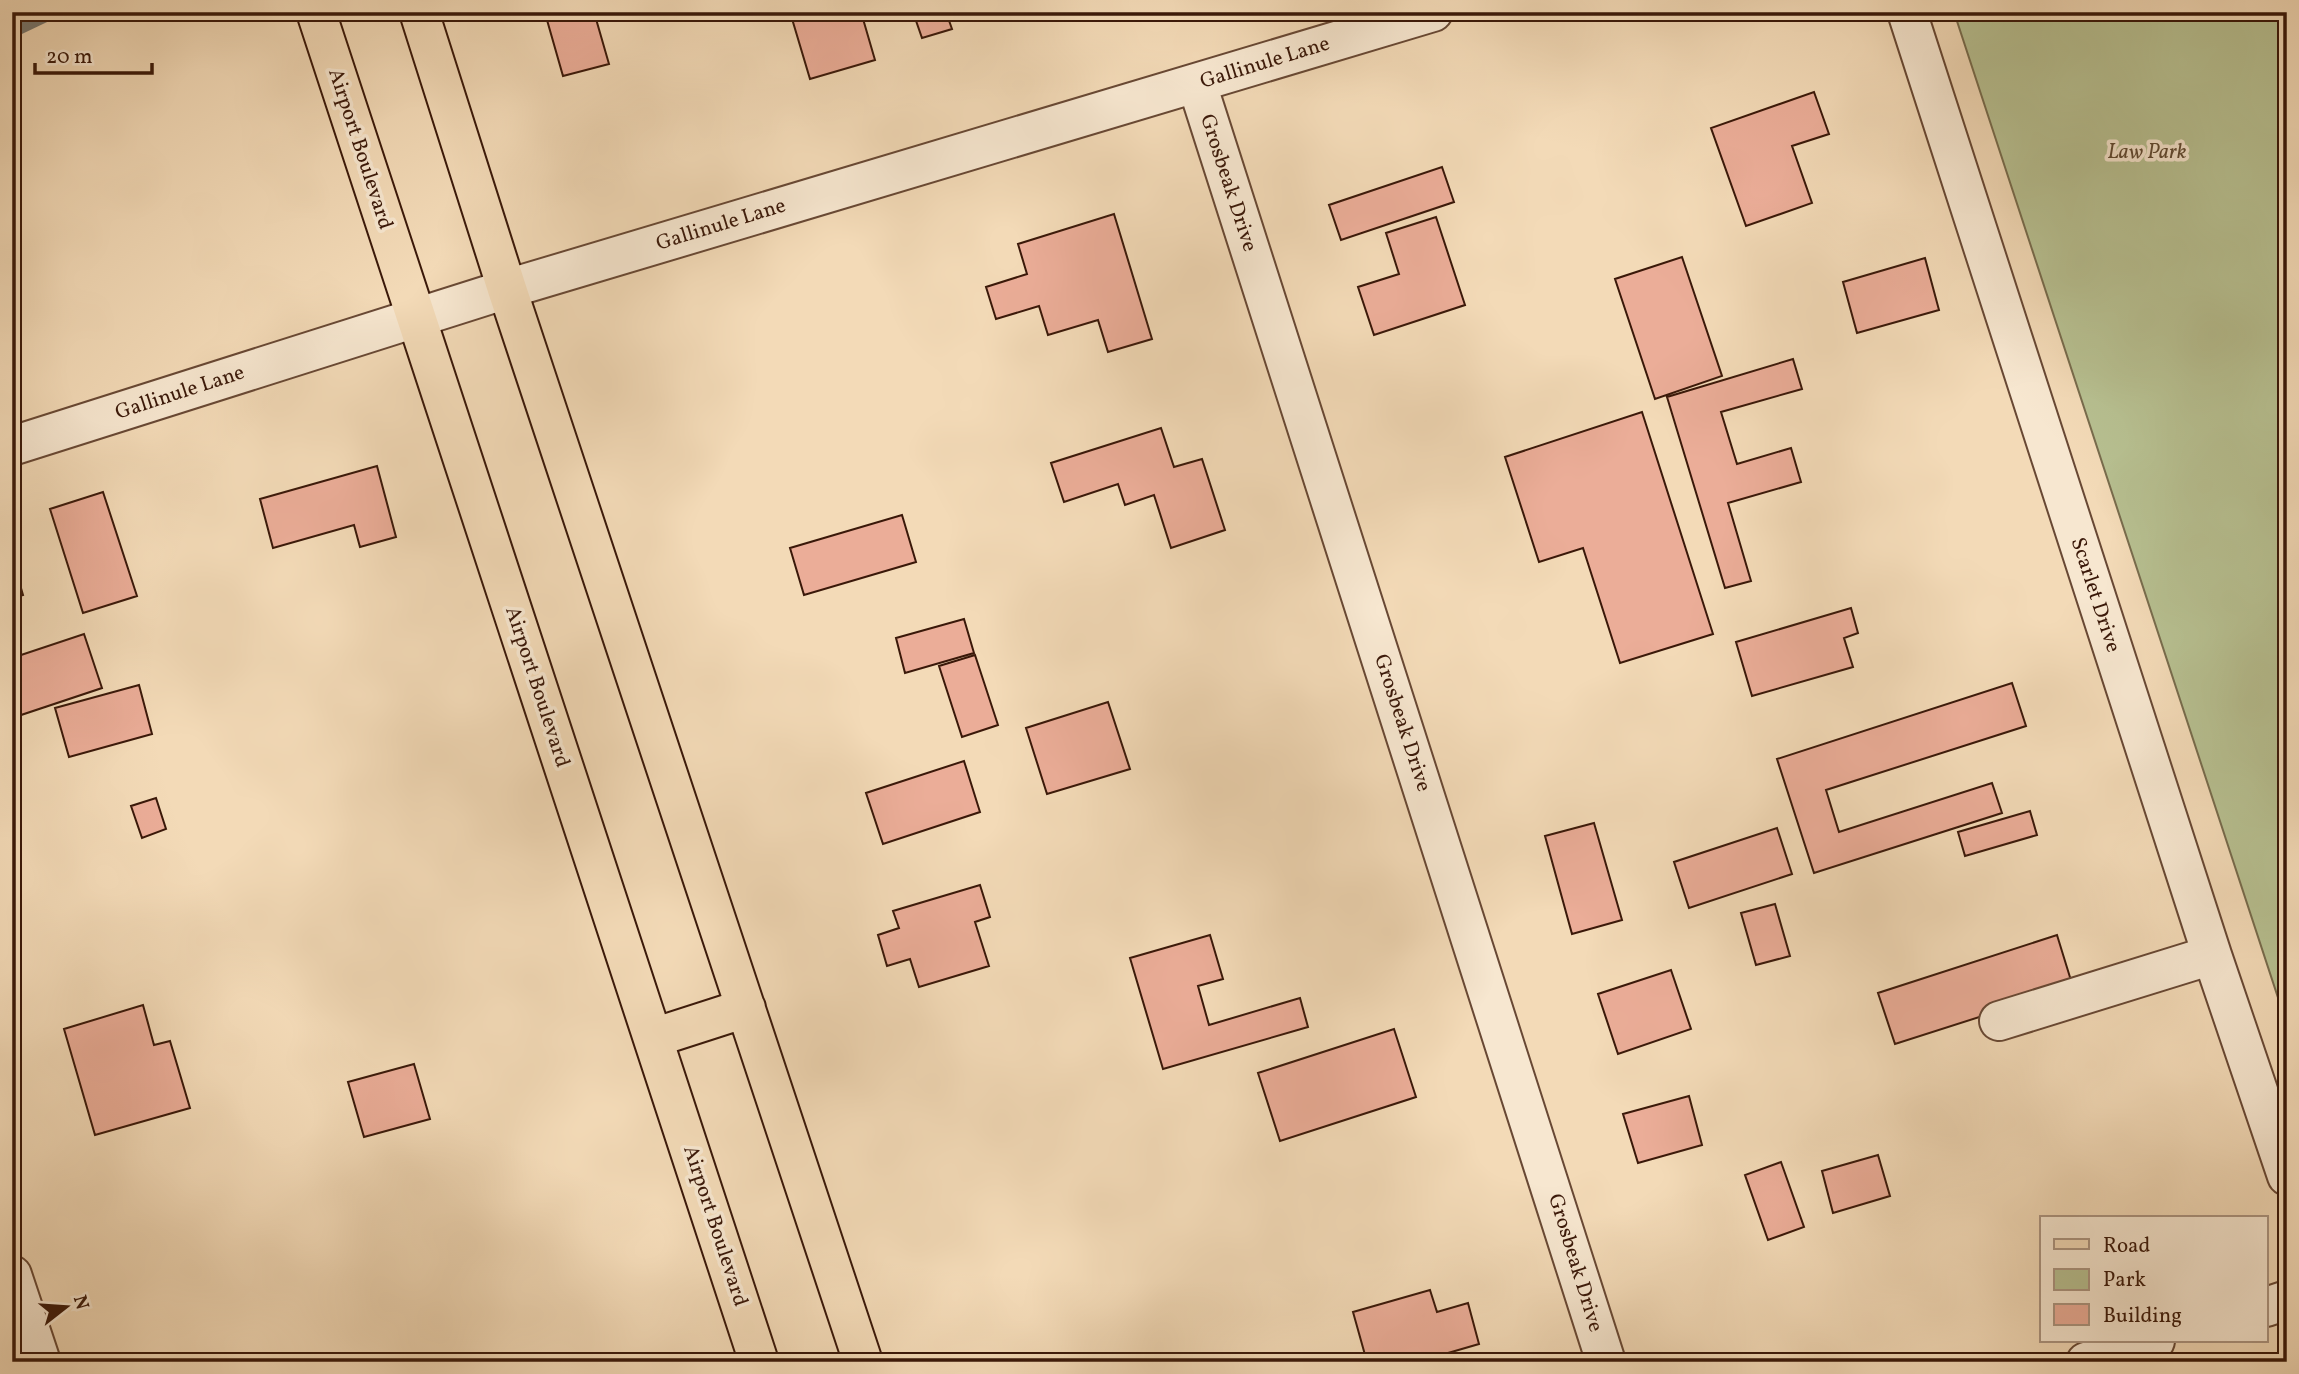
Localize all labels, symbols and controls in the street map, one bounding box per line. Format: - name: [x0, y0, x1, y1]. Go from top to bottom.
- street label: Gallinule Lane: [1197, 30, 1333, 96]
- scale bar: [35, 32, 152, 76]
- text: 20 m: [46, 43, 92, 72]
- street label: Airport Boulevard: [320, 65, 400, 233]
- street label: Grosbeak Drive: [1192, 110, 1264, 256]
- park label: Law Park: [2107, 138, 2187, 167]
- street label: Gallinule Lane: [653, 192, 789, 258]
- street label: Gallinule Lane: [112, 358, 248, 428]
- street label: Scarlet Drive: [2063, 534, 2127, 656]
- street label: Airport Boulevard: [497, 603, 577, 771]
- street label: Grosbeak Drive: [1366, 650, 1438, 796]
- street label: Airport Boulevard: [675, 1142, 755, 1310]
- street label: Grosbeak Drive: [1540, 1190, 1610, 1336]
- legend: [2040, 1216, 2268, 1342]
- text: Road: [2103, 1232, 2150, 1261]
- text: Park: [2103, 1266, 2146, 1295]
- north arrow: [32, 1272, 102, 1342]
- text: N: [66, 1292, 95, 1313]
- text: Building: [2103, 1302, 2182, 1331]

